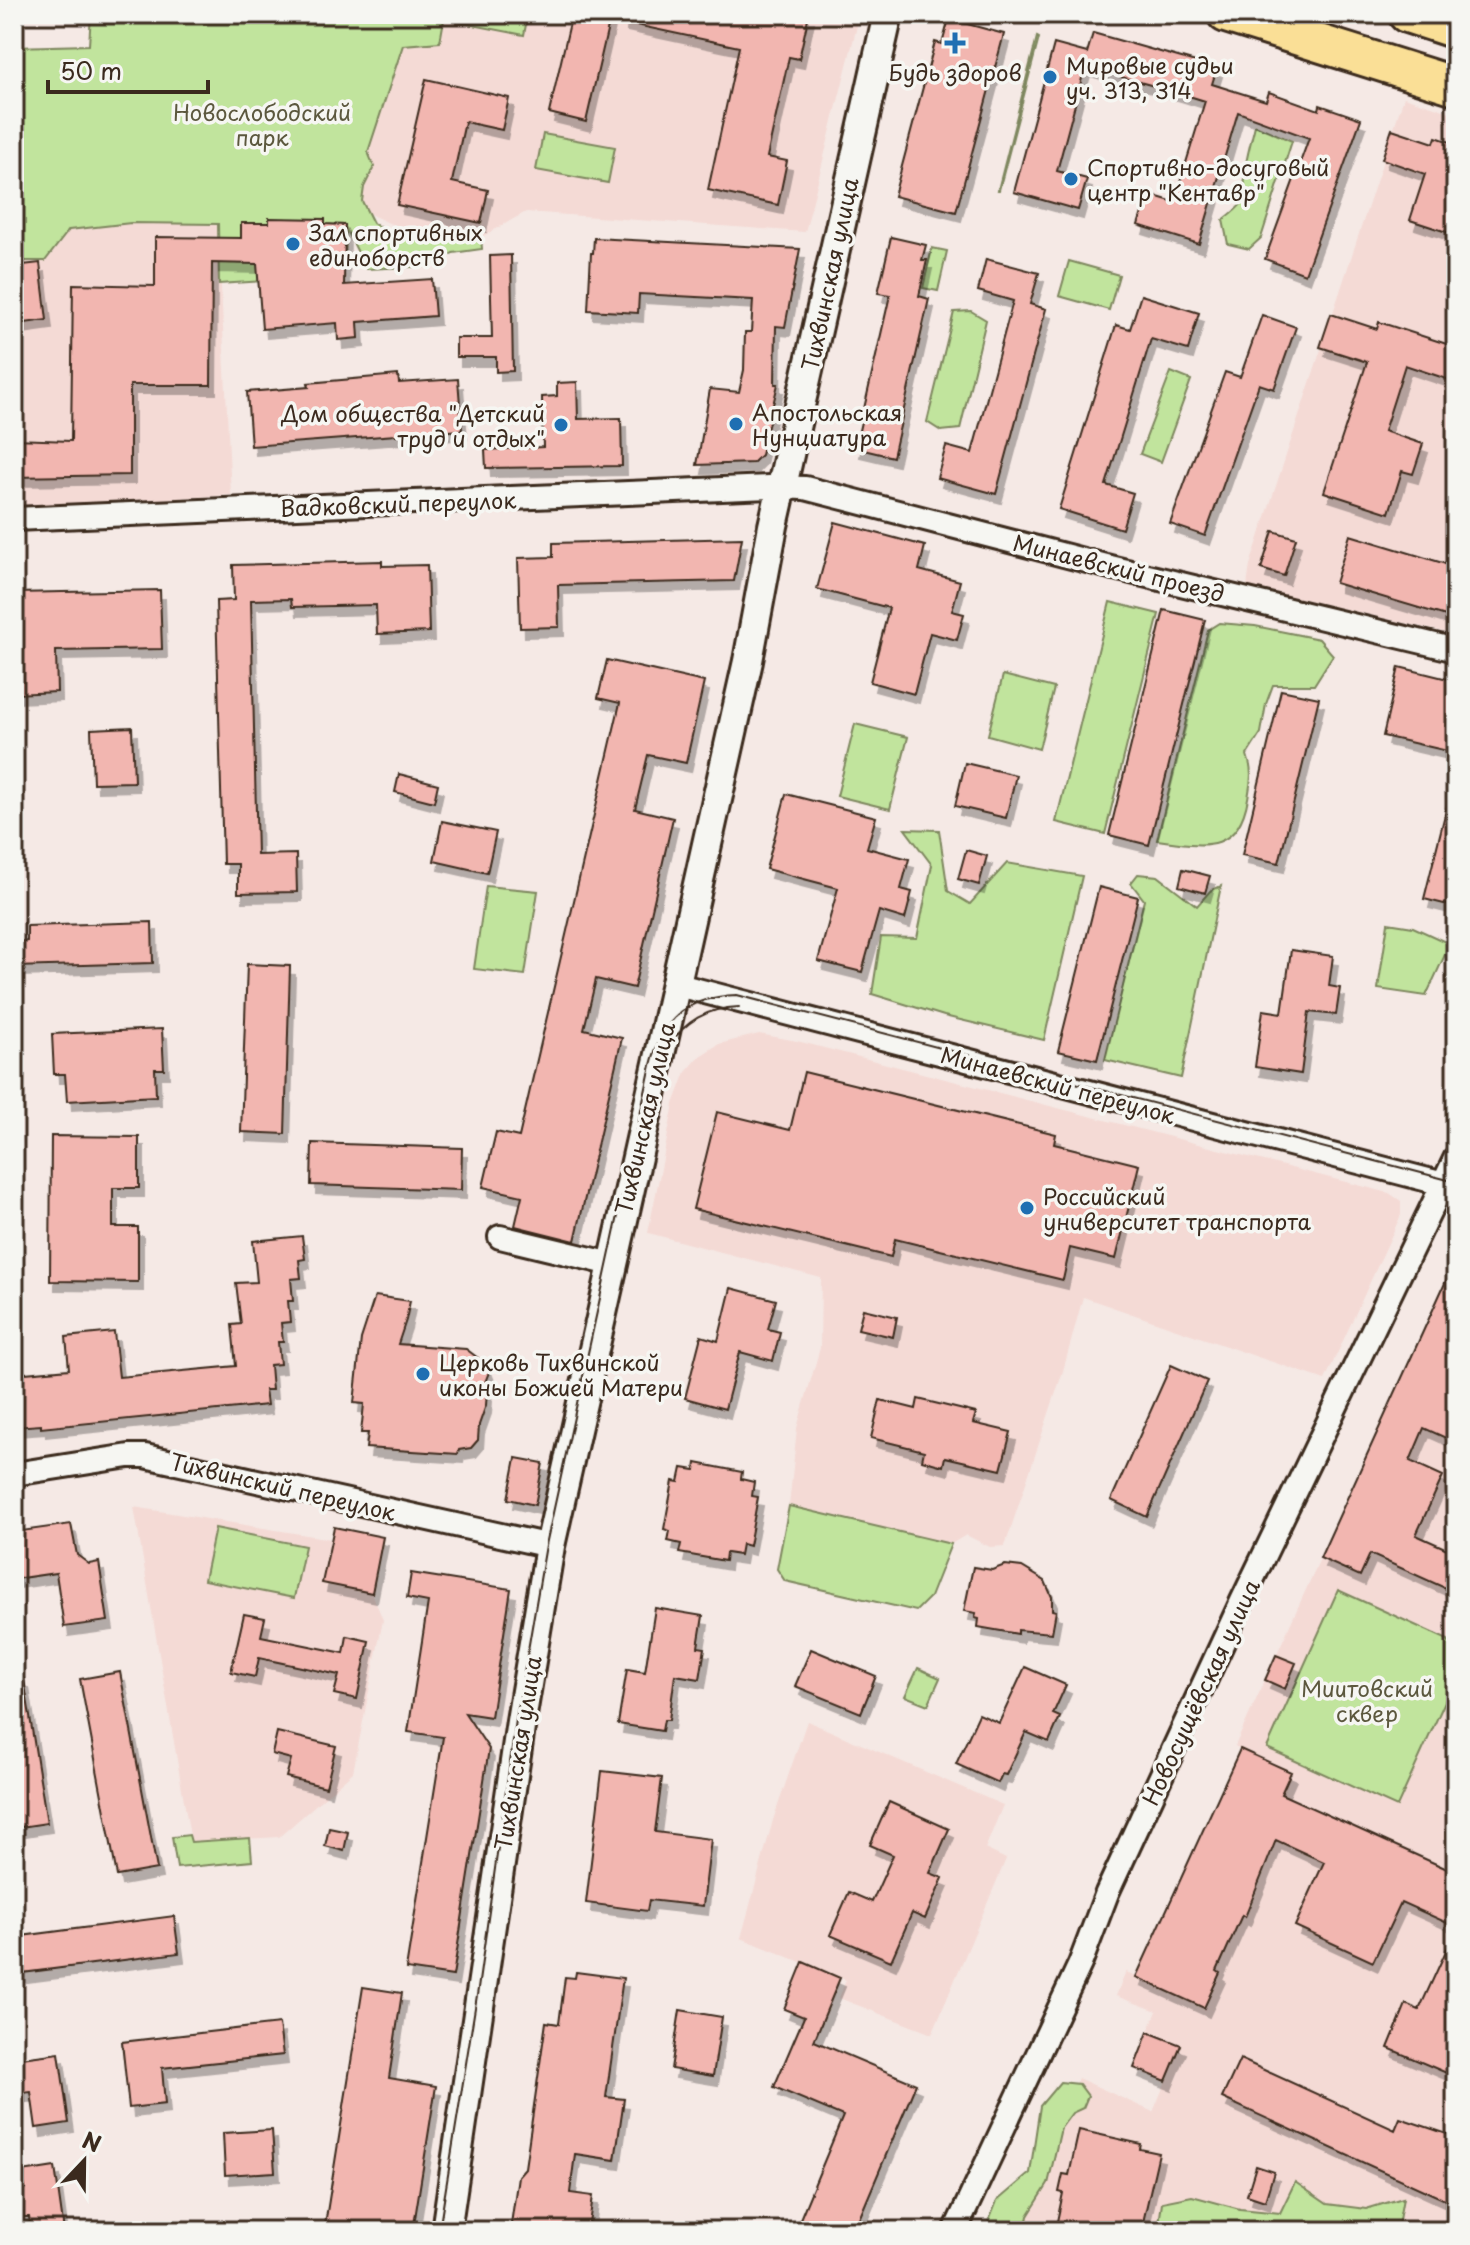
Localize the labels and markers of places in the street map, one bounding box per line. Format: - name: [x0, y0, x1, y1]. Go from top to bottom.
- marker: Будь здоров: [944, 32, 966, 54]
- place label: Мировые судьи уч. 313, 314: [1066, 48, 1234, 106]
- place label: Будь здоров: [888, 55, 1022, 88]
- marker: Мировые судьи уч. 313, 314: [1041, 68, 1059, 86]
- place label: Спортивно-досуговый центр "Кентавр": [1087, 150, 1329, 208]
- marker: Спортивно-досуговый центр "Кентавр": [1062, 170, 1080, 188]
- place label: Зал спортивных единоборств: [309, 215, 483, 273]
- marker: Зал спортивных единоборств: [284, 235, 302, 253]
- place label: Апостольская Нунциатура: [752, 395, 902, 453]
- place label: Дом общества "Детский труд и отдых": [281, 396, 545, 454]
- marker: Апостольская Нунциатура: [727, 415, 745, 433]
- marker: Дом общества "Детский труд и отдых": [552, 416, 570, 434]
- place label: Российский университет транспорта: [1043, 1179, 1311, 1237]
- marker: Российский университет транспорта: [1018, 1199, 1036, 1217]
- place label: Церковь Тихвинской иконы Божией Матери: [439, 1345, 683, 1403]
- marker: Церковь Тихвинской иконы Божией Матери: [414, 1365, 432, 1383]

